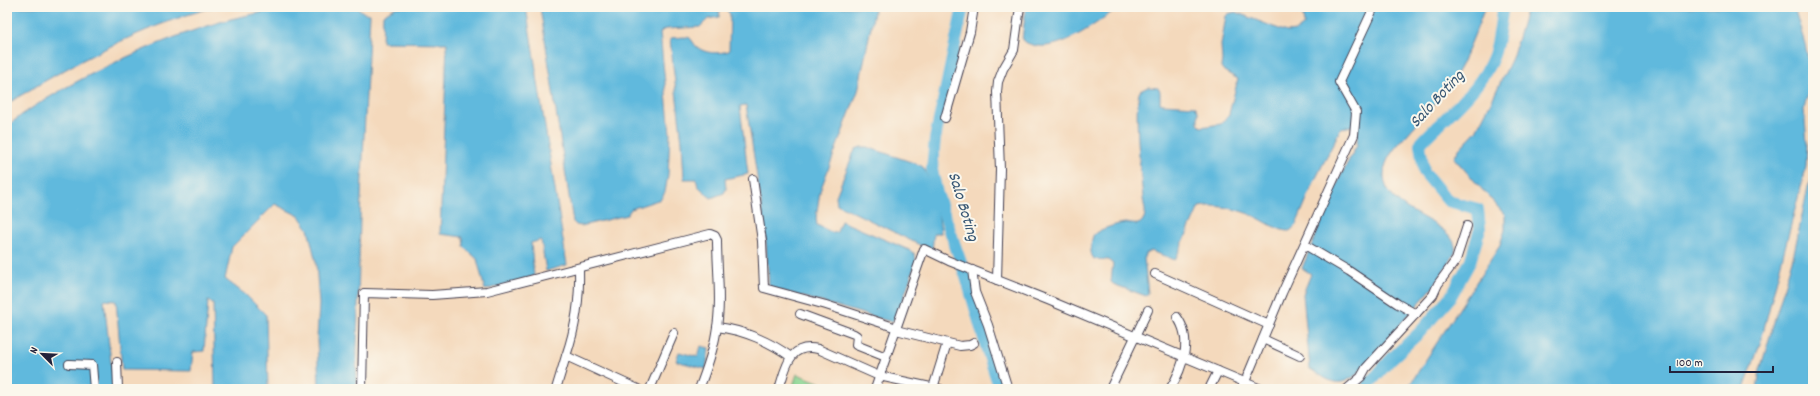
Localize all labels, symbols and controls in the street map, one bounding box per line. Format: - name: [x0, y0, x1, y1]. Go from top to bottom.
- water label: Salo Boting: [1405, 65, 1471, 134]
- water label: Salo Boting: [940, 169, 984, 245]
- north arrow: [22, 334, 62, 374]
- text: N: [26, 344, 43, 356]
- scale bar: [1670, 348, 1773, 374]
- text: 100 m: [1676, 355, 1703, 372]

